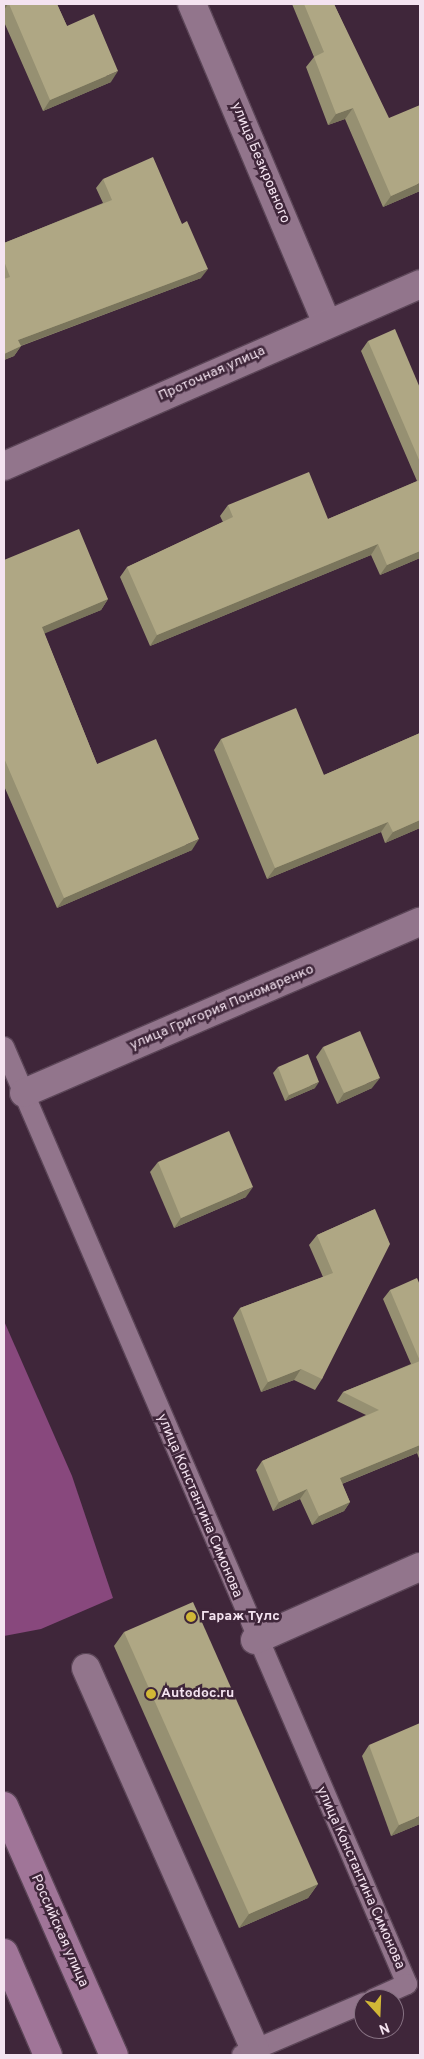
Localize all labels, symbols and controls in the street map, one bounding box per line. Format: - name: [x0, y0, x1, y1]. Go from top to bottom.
- street label: улица Безкровного: [227, 100, 293, 226]
- street label: Проточная улица: [156, 343, 268, 405]
- street label: улица Григория Пономаренко: [127, 962, 317, 1054]
- street label: улица Константина Симонова: [153, 1412, 245, 1600]
- place label: Гараж Тулс: [201, 1609, 280, 1625]
- marker: Гараж Тулс: [185, 1611, 197, 1623]
- place label: Autodoc.ru: [161, 1686, 234, 1702]
- marker: Autodoc.ru: [145, 1688, 157, 1700]
- street label: улица Константина Симонова: [312, 1784, 408, 1972]
- street label: Российская улица: [27, 1872, 91, 1990]
- north arrow: [354, 1989, 404, 2039]
- text: N: [376, 2018, 392, 2037]

